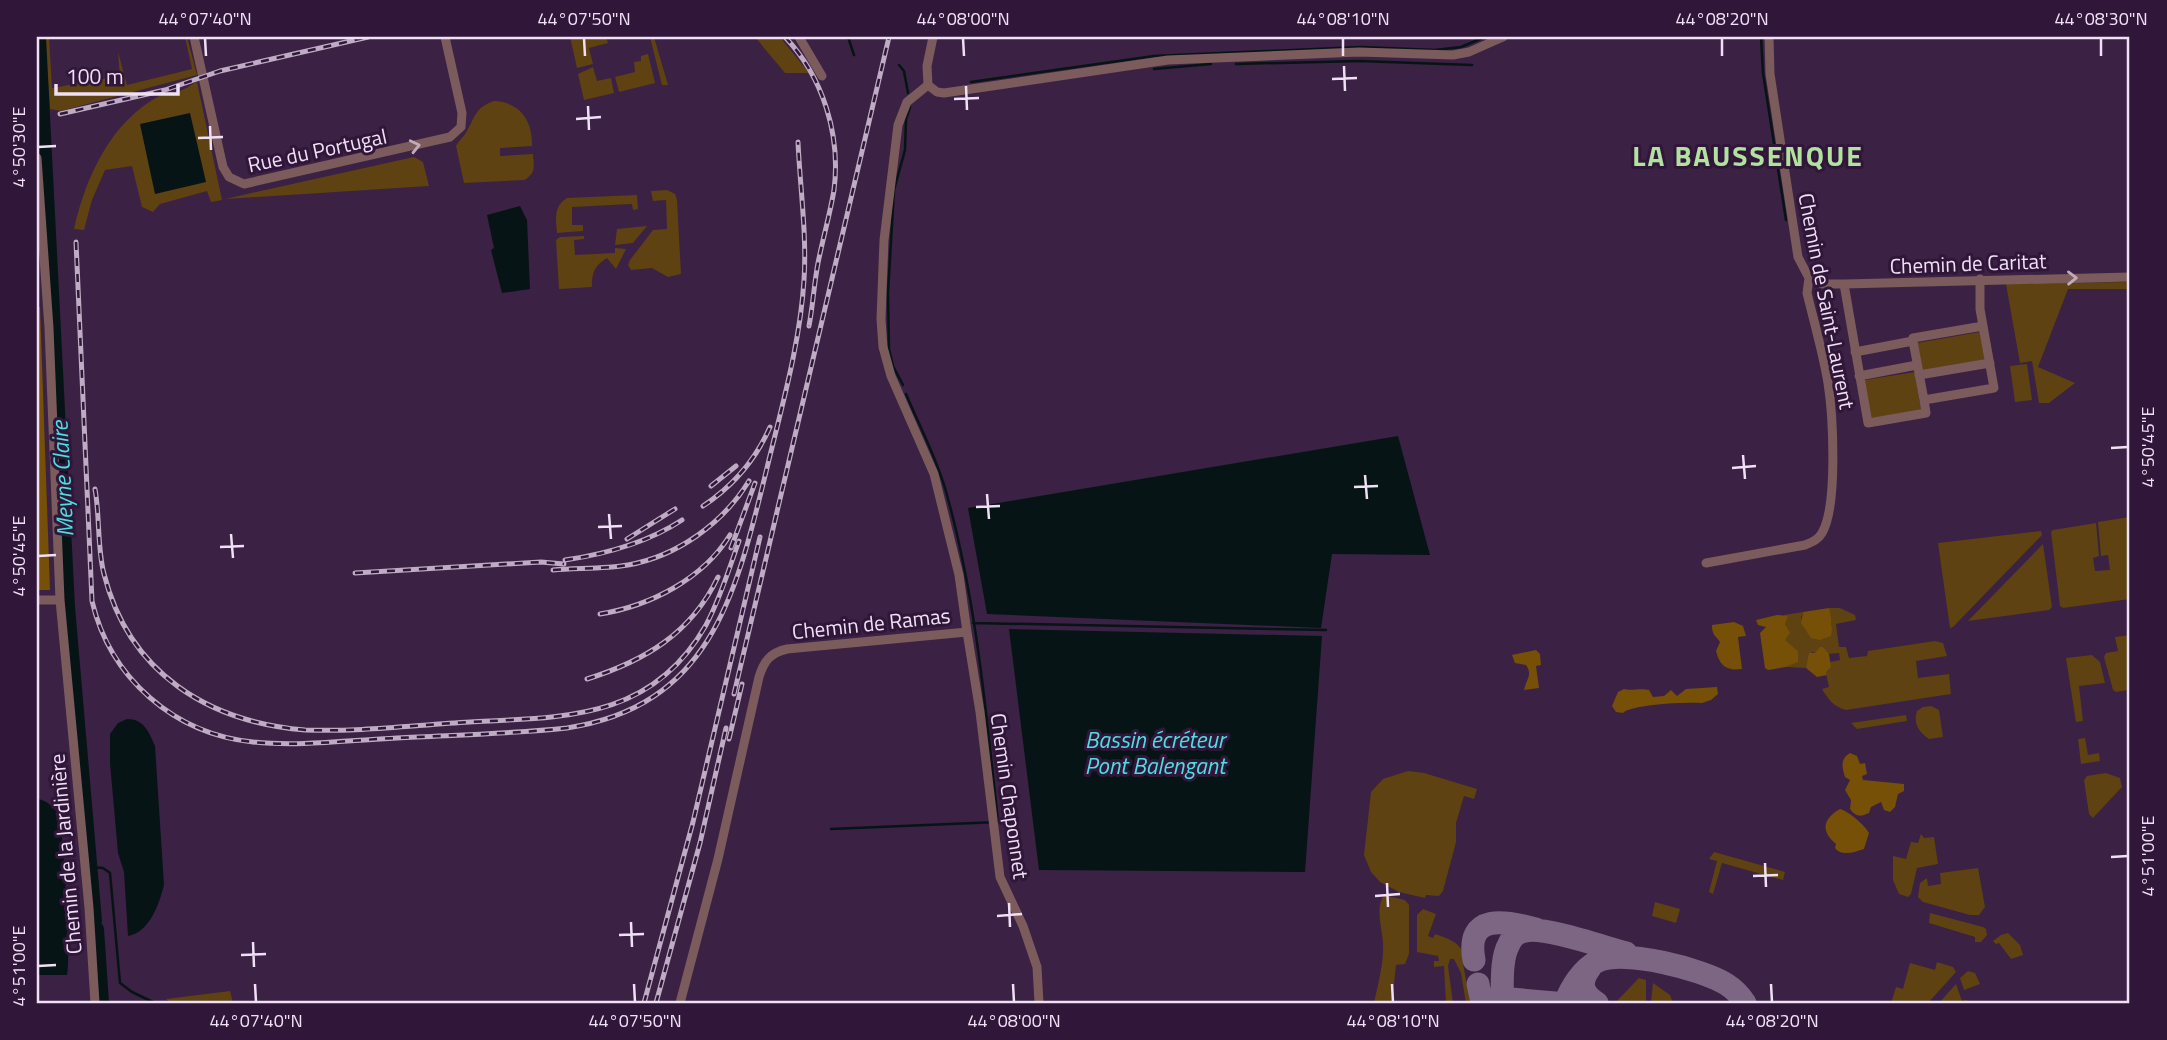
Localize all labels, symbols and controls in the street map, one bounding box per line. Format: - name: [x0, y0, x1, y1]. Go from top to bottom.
- text: 44°07'40"N: [158, 5, 252, 32]
- text: 44°07'50"N: [537, 5, 631, 32]
- text: 44°08'00"N: [916, 5, 1010, 32]
- text: 44°08'10"N: [1296, 5, 1390, 32]
- text: 44°08'20"N: [1675, 5, 1769, 32]
- text: 44°08'30"N: [2054, 5, 2148, 32]
- scale bar: [56, 52, 178, 96]
- text: 100 m: [66, 60, 123, 92]
- text: 4°50'30"E: [5, 107, 32, 187]
- street label: Rue du Portugal: [244, 120, 390, 180]
- district label: LA BAUSSENQUE: [1632, 134, 1864, 177]
- one-way arrow: [409, 140, 421, 155]
- street label: Chemin de Saint-Laurent: [1790, 190, 1864, 412]
- street label: Chemin de Caritat: [1889, 244, 2048, 282]
- one-way arrow: [2066, 270, 2077, 285]
- text: 4°50'45"E: [2134, 407, 2161, 487]
- water label: Meyne Claire: [41, 419, 83, 538]
- text: 4°50'45"E: [5, 516, 32, 596]
- street label: Chemin de Ramas: [790, 599, 952, 647]
- street label: Chemin Chaponnet: [983, 711, 1038, 882]
- water label: Bassin écréteur Pont Balengant: [1085, 722, 1228, 783]
- street label: Chemin de la Jardinière: [40, 752, 90, 956]
- text: 4°51'00"E: [2134, 816, 2161, 896]
- text: 4°51'00"E: [5, 926, 32, 1006]
- text: 44°07'40"N: [209, 1007, 303, 1034]
- text: 44°07'50"N: [588, 1007, 682, 1034]
- text: 44°08'00"N: [967, 1007, 1061, 1034]
- text: 44°08'10"N: [1346, 1007, 1440, 1034]
- text: 44°08'20"N: [1725, 1007, 1819, 1034]

